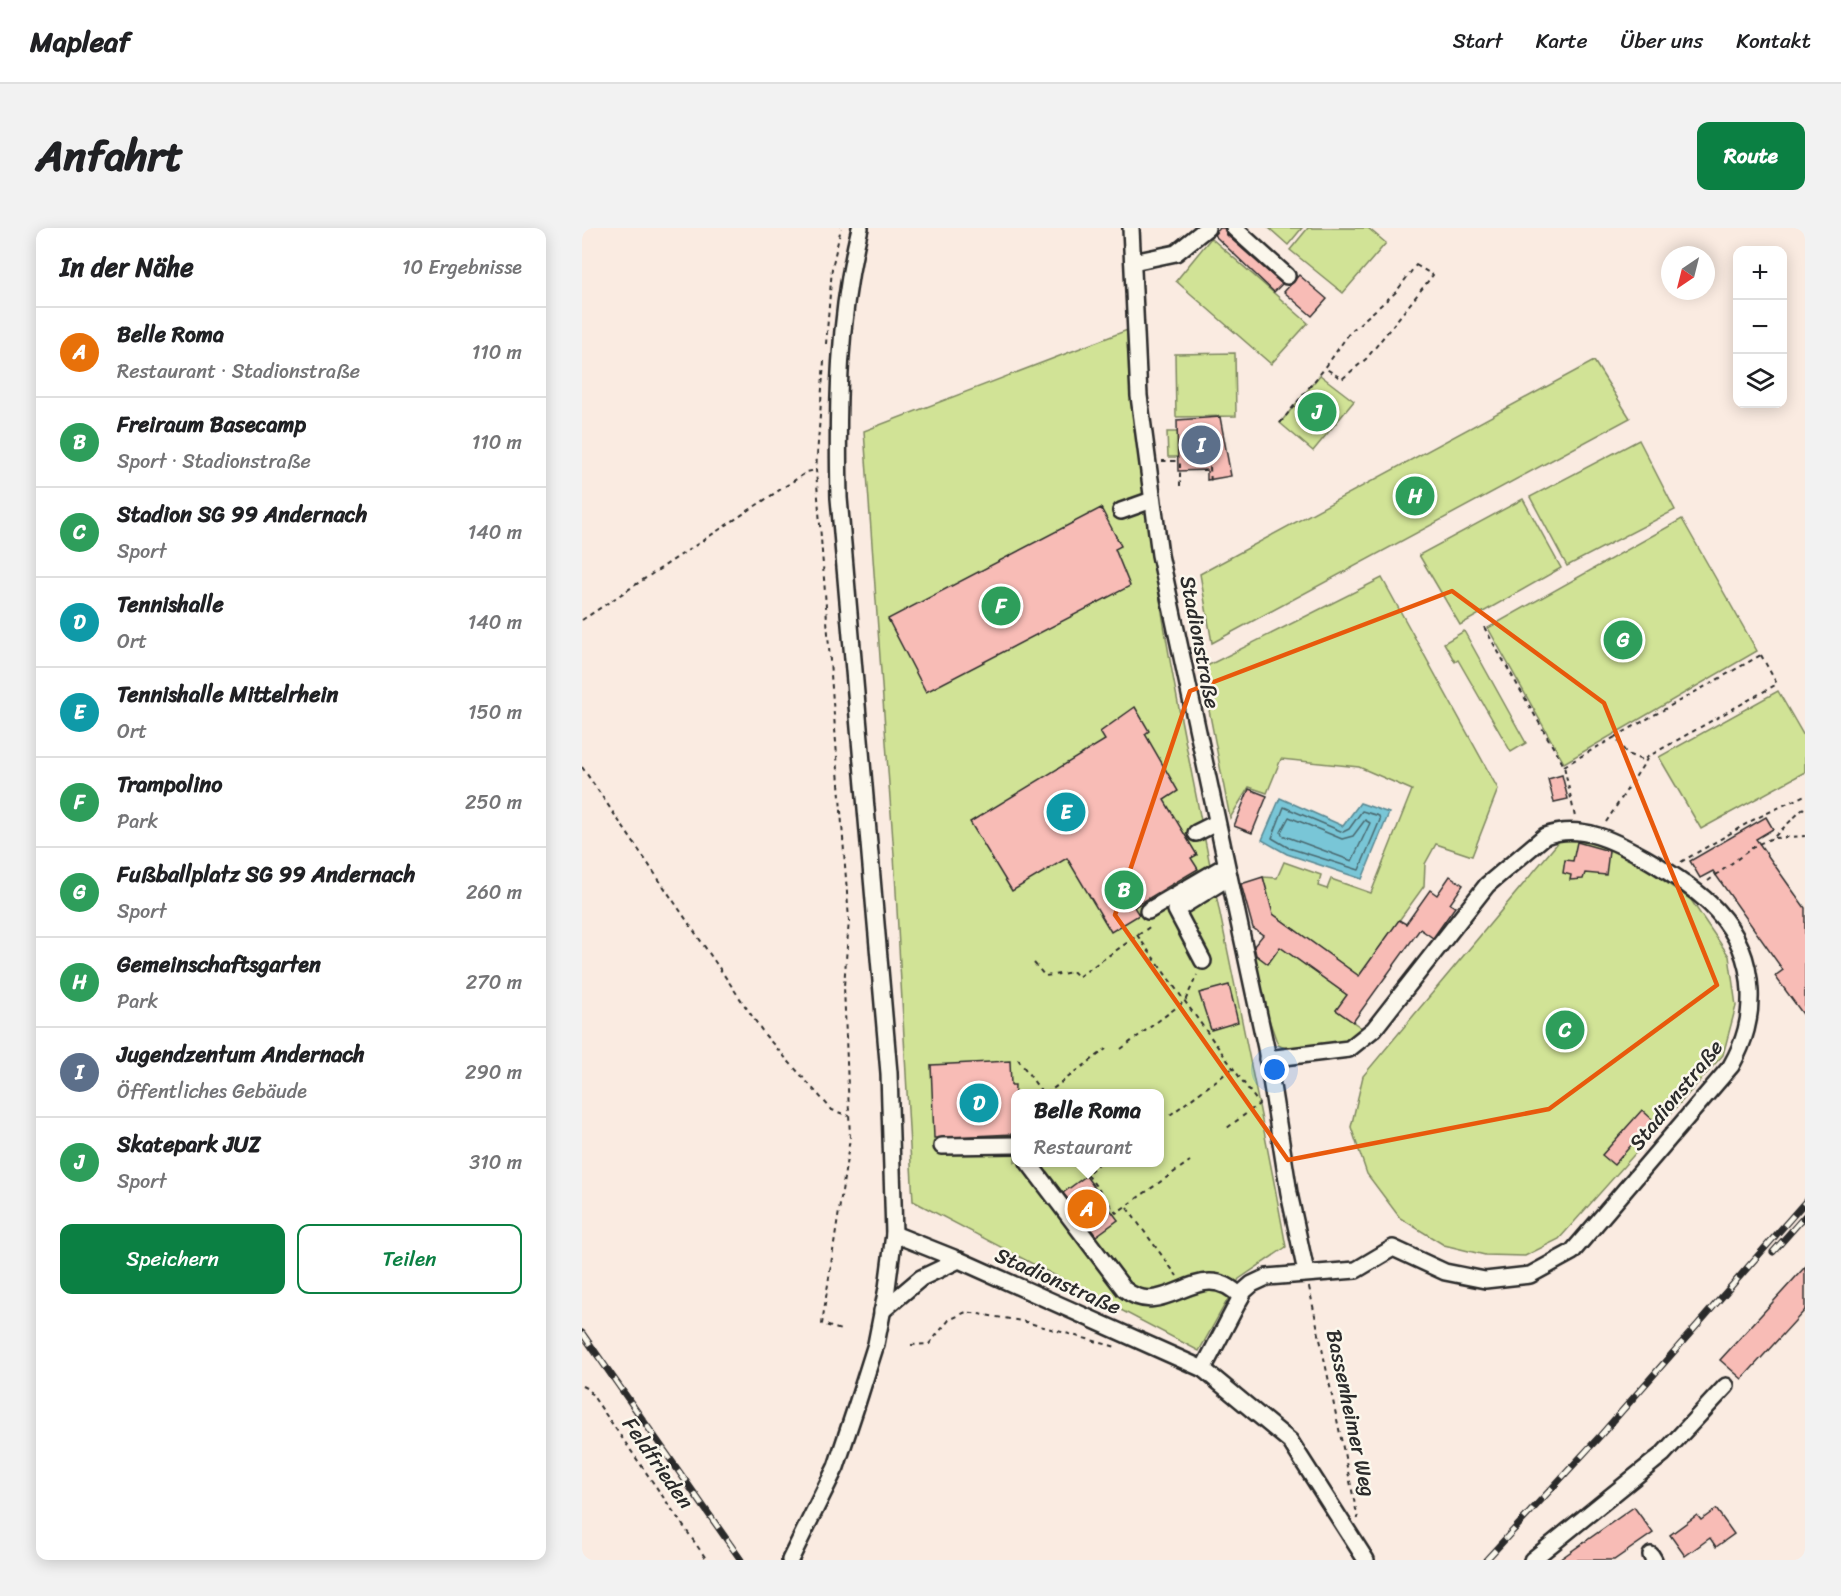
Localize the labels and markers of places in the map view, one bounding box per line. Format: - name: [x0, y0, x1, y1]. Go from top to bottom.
- pin: J: [1298, 390, 1336, 435]
- pin: I: [1182, 422, 1220, 468]
- pin: H: [1396, 474, 1434, 518]
- pin: F: [982, 584, 1020, 628]
- pin: G: [1604, 618, 1642, 662]
- pin: E: [1046, 790, 1086, 834]
- pin: B: [1104, 868, 1144, 912]
- pin: C: [1546, 1008, 1584, 1052]
- pin: D: [960, 1080, 998, 1126]
- pin: A: [1068, 1186, 1106, 1232]

